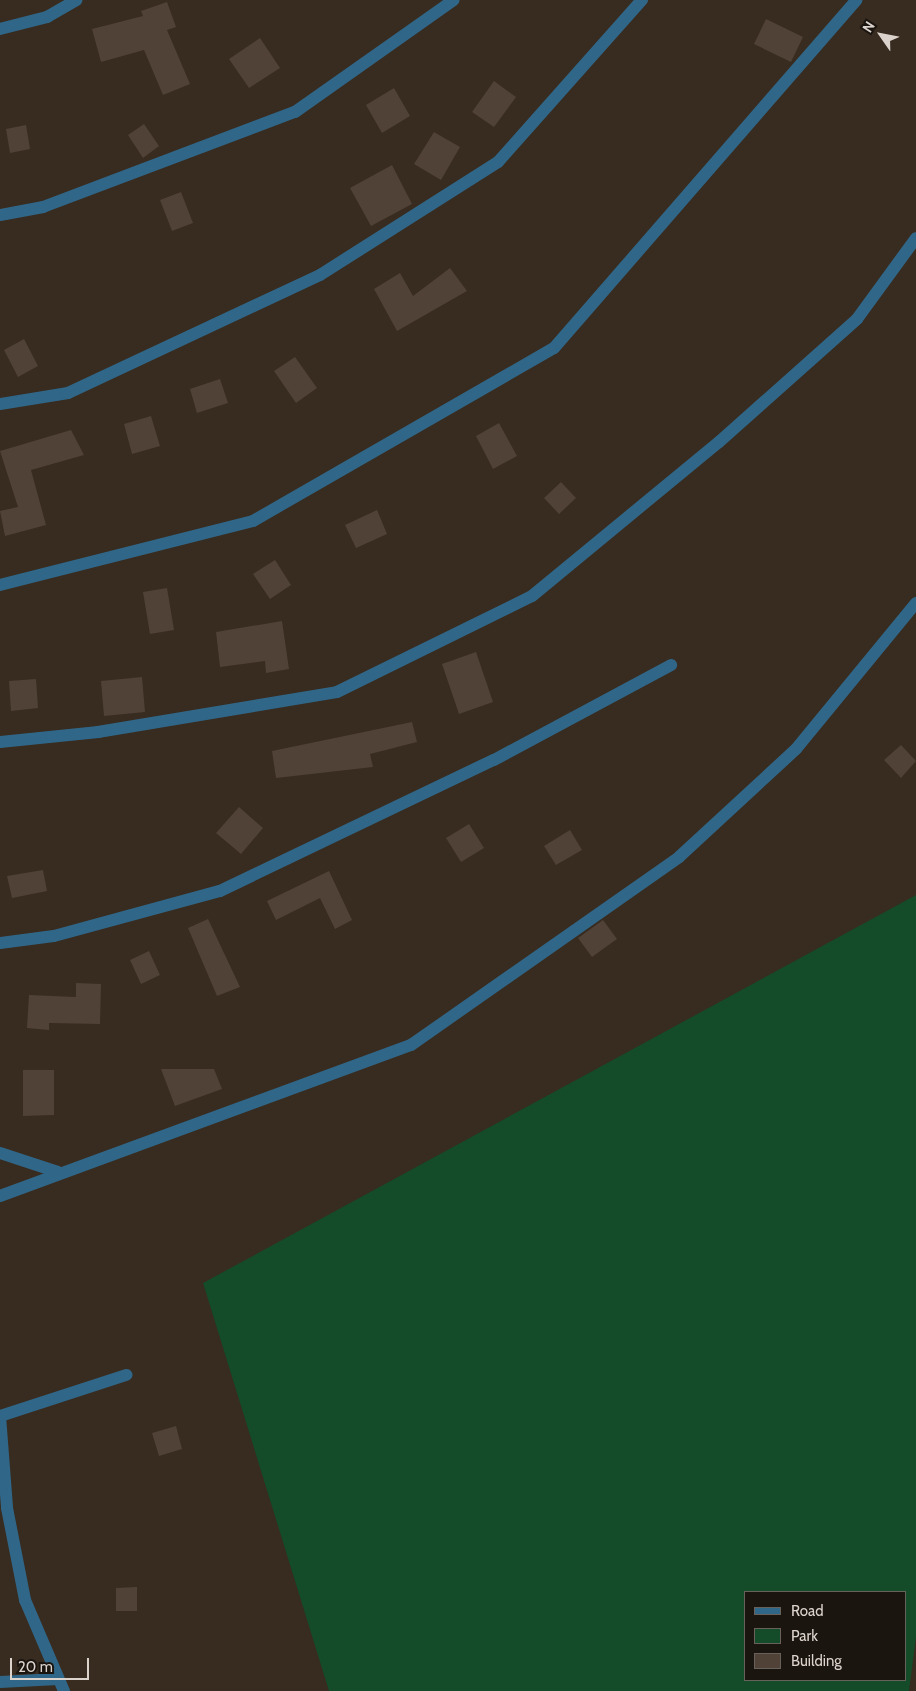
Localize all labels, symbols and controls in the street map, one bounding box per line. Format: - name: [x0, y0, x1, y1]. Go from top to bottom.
- north arrow: [856, 10, 906, 60]
- text: N: [858, 18, 879, 36]
- legend: [744, 1591, 906, 1681]
- text: Road: [791, 1602, 824, 1620]
- text: Park: [791, 1627, 818, 1645]
- scale bar: [12, 1648, 91, 1680]
- text: Building: [791, 1652, 842, 1670]
- text: 20 m: [18, 1658, 53, 1676]

